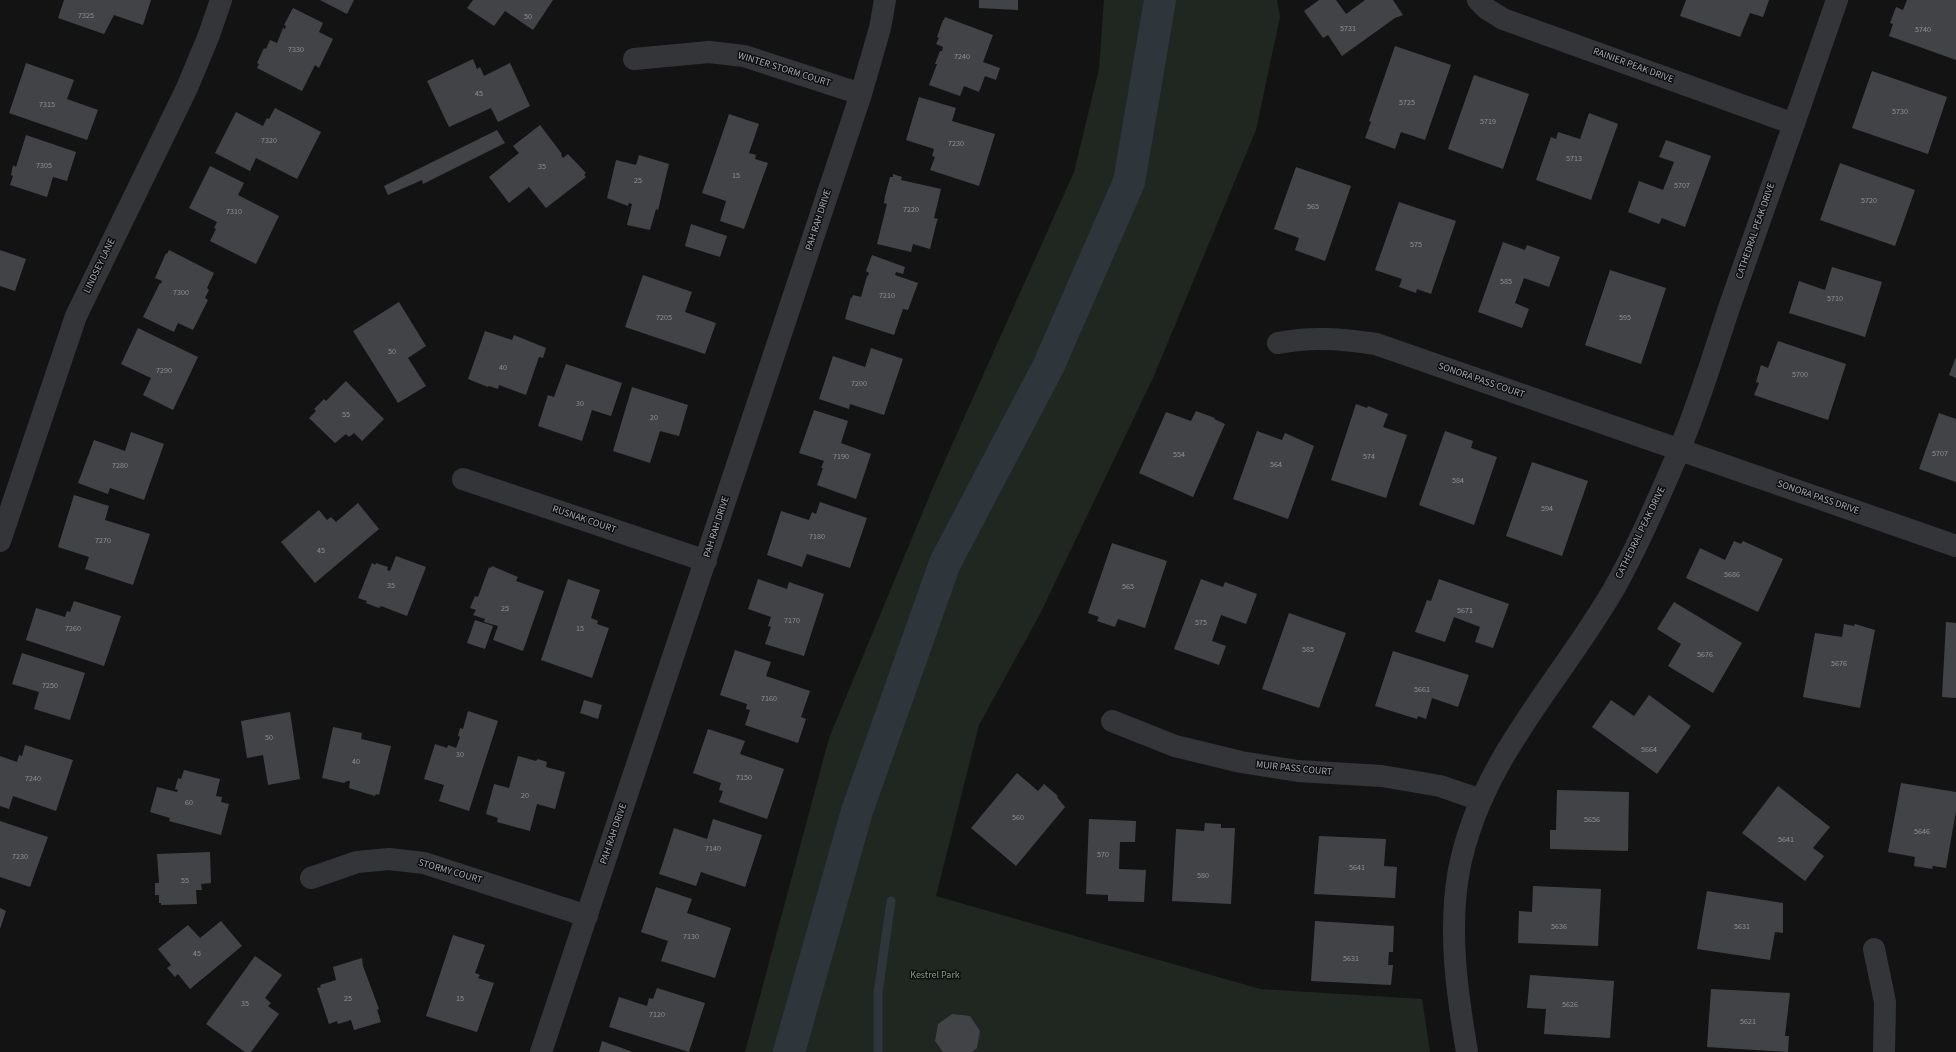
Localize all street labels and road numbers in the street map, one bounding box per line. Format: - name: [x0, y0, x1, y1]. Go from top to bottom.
- street label: RAINIER PEAK DRIVE: [1591, 46, 1675, 86]
- street label: WINTER STORM COURT: [736, 50, 832, 90]
- street label: CATHEDRAL PEAK DRIVE: [1734, 181, 1778, 281]
- street label: PAH RAH DRIVE: [803, 188, 835, 252]
- street label: LINDSEY LANE: [82, 237, 118, 295]
- street label: SONORA PASS COURT: [1436, 361, 1526, 401]
- street label: SONORA PASS DRIVE: [1775, 478, 1861, 518]
- street label: CATHEDRAL PEAK DRIVE: [1613, 485, 1669, 581]
- street label: PAH RAH DRIVE: [701, 495, 733, 559]
- street label: RUSNAK COURT: [551, 504, 617, 536]
- street label: MUIR PASS COURT: [1255, 759, 1333, 779]
- street label: PAH RAH DRIVE: [598, 802, 630, 866]
- street label: STORMY COURT: [417, 857, 483, 887]

